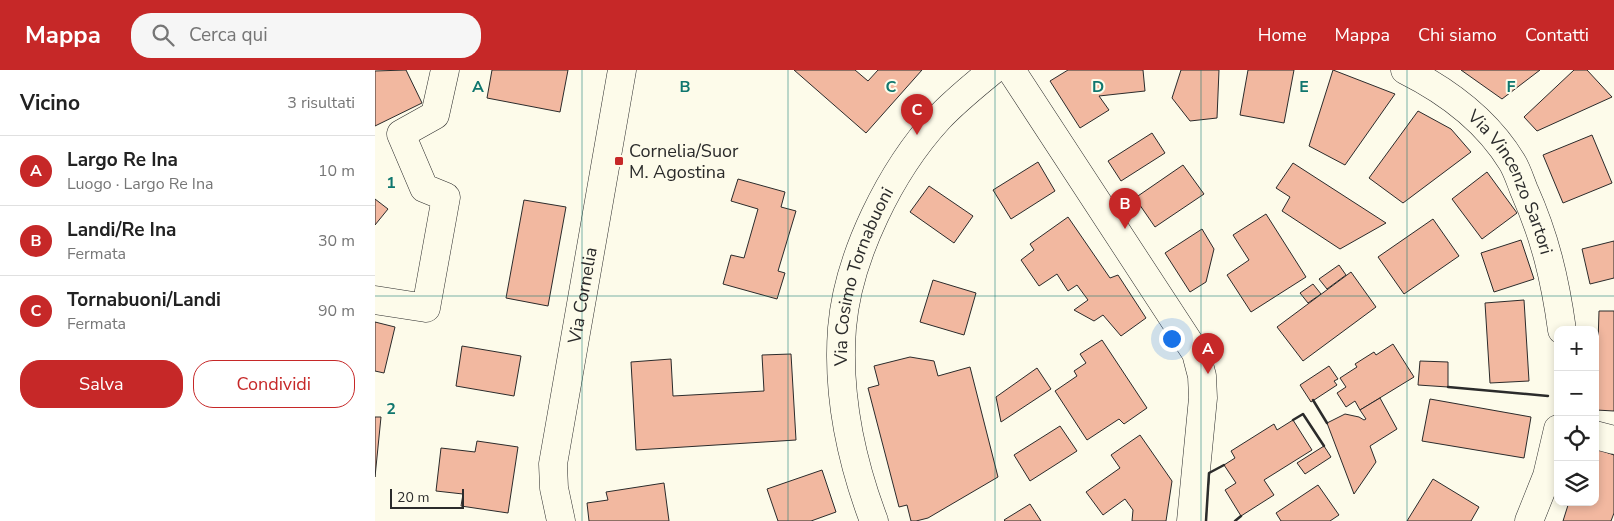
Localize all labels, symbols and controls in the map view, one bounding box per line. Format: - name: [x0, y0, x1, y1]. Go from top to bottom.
- search box: [131, 13, 481, 58]
- text: Mappa: [25, 19, 101, 51]
- icon: search: [149, 21, 177, 49]
- text: Cerca qui: [189, 22, 268, 48]
- text: Home: [1258, 23, 1306, 47]
- text: Mappa: [1334, 23, 1390, 47]
- text: Chi siamo: [1418, 23, 1497, 47]
- text: Contatti: [1525, 23, 1589, 47]
- text: A: [472, 76, 484, 98]
- text: B: [679, 76, 691, 98]
- text: C: [886, 76, 897, 98]
- text: D: [1092, 76, 1104, 98]
- text: E: [1299, 76, 1309, 98]
- text: F: [1507, 76, 1516, 98]
- text: Vicino: [20, 89, 80, 117]
- text: 3 risultati: [287, 92, 355, 114]
- pin: C: [901, 94, 933, 135]
- street label: Via Vincenzo Sartori: [1462, 104, 1559, 257]
- place label: Cornelia/Suor M. Agostina: [629, 139, 739, 184]
- text: Largo Re Ina: [67, 147, 178, 173]
- marker: Cornelia/Suor M. Agostina: [613, 155, 625, 167]
- text: A: [30, 160, 42, 182]
- text: 10 m: [318, 160, 355, 182]
- text: 1: [386, 172, 396, 194]
- text: Luogo · Largo Re Ina: [67, 173, 214, 195]
- street label: Via Cosimo Tornabuoni: [829, 183, 899, 367]
- pin: B: [1109, 188, 1141, 229]
- text: Landi/Re Ina: [67, 217, 176, 243]
- text: B: [30, 230, 42, 252]
- text: 30 m: [318, 230, 355, 252]
- text: Fermata: [67, 243, 126, 265]
- street label: Via Cornelia: [562, 245, 603, 346]
- text: Tornabuoni/Landi: [67, 287, 221, 313]
- text: C: [31, 300, 41, 322]
- text: 90 m: [318, 300, 355, 322]
- text: Fermata: [67, 313, 126, 335]
- your location: [1159, 326, 1185, 352]
- map controls: [1554, 326, 1599, 506]
- button: +: [1554, 326, 1599, 371]
- pin: A: [1192, 333, 1224, 374]
- button: Salva: [20, 360, 183, 408]
- button: Condividi: [193, 360, 355, 408]
- button: −: [1554, 371, 1599, 416]
- text: 2: [386, 398, 396, 420]
- button: locate: [1554, 416, 1599, 461]
- button: layers: [1554, 461, 1599, 506]
- scale bar: [390, 486, 464, 509]
- text: 20 m: [397, 488, 429, 507]

